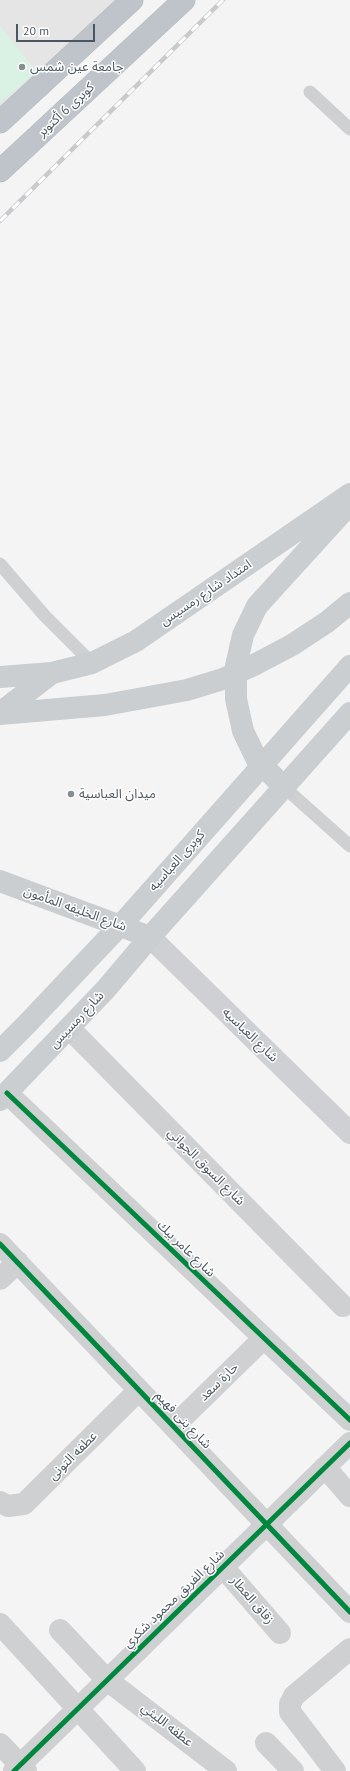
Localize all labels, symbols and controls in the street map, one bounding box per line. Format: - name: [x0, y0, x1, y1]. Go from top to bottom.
- scale bar: [18, 16, 97, 42]
- text: 20 m: [23, 23, 49, 38]
- place label: جامعة عين شمس: [30, 59, 123, 75]
- marker: جامعة عين شمس: [17, 62, 27, 72]
- street label: كوبرى 6 أكتوبر: [34, 80, 98, 140]
- street label: امتداد شارع رمسيس: [157, 557, 255, 629]
- place label: ميدان العباسية: [79, 786, 156, 802]
- marker: ميدان العباسية: [66, 789, 76, 799]
- street label: كوبرى العباسيه: [146, 827, 208, 895]
- street label: شارع الخليفه المأمون: [22, 883, 128, 935]
- street label: شارع رمسيس: [47, 988, 107, 1052]
- street label: شارع العباسيه: [219, 1005, 281, 1065]
- street label: شارع السوق الجواني: [164, 1125, 248, 1209]
- street label: شارع عامر بيك: [154, 1217, 218, 1281]
- street label: حارة سعد: [196, 1360, 242, 1404]
- street label: شارع بنى فهيم: [152, 1388, 214, 1452]
- street label: عطفه التونى: [45, 1428, 101, 1484]
- street label: شارع الفريق محمود شكري: [120, 1547, 228, 1651]
- street label: زقاق العطار: [227, 1573, 277, 1627]
- street label: عطفه الليثي: [138, 1700, 196, 1750]

